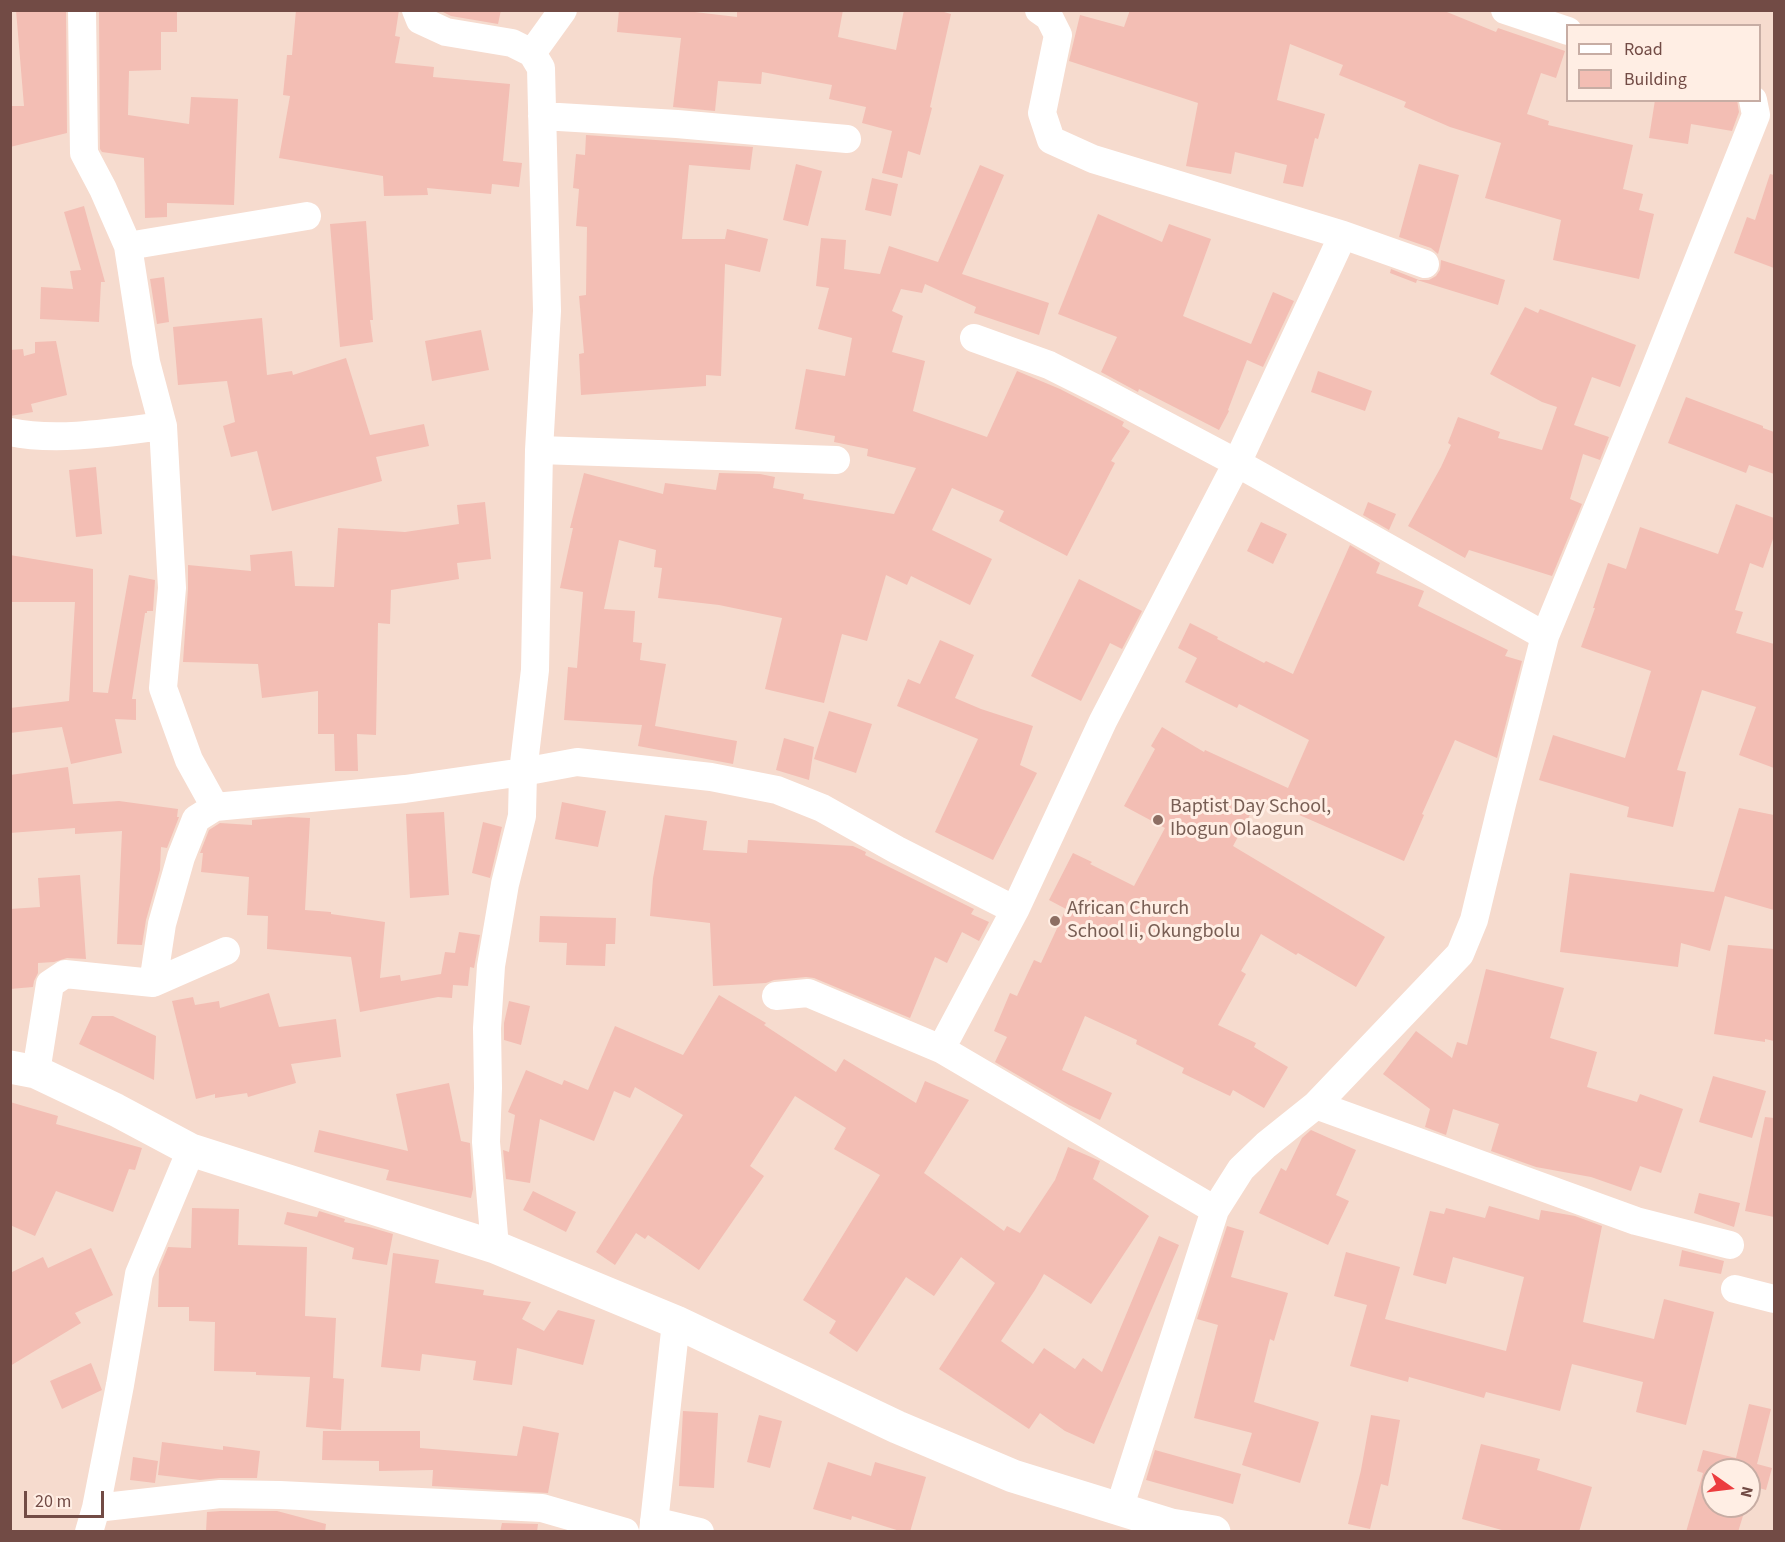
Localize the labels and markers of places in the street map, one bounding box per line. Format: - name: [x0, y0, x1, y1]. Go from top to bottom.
- place label: Baptist Day School, Ibogun Olaogun: [1170, 796, 1331, 843]
- marker: Baptist Day School, Ibogun Olaogun: [1151, 813, 1165, 827]
- place label: African Church School Ii, Okungbolu: [1067, 898, 1240, 945]
- marker: African Church School Ii, Okungbolu: [1048, 914, 1062, 928]

